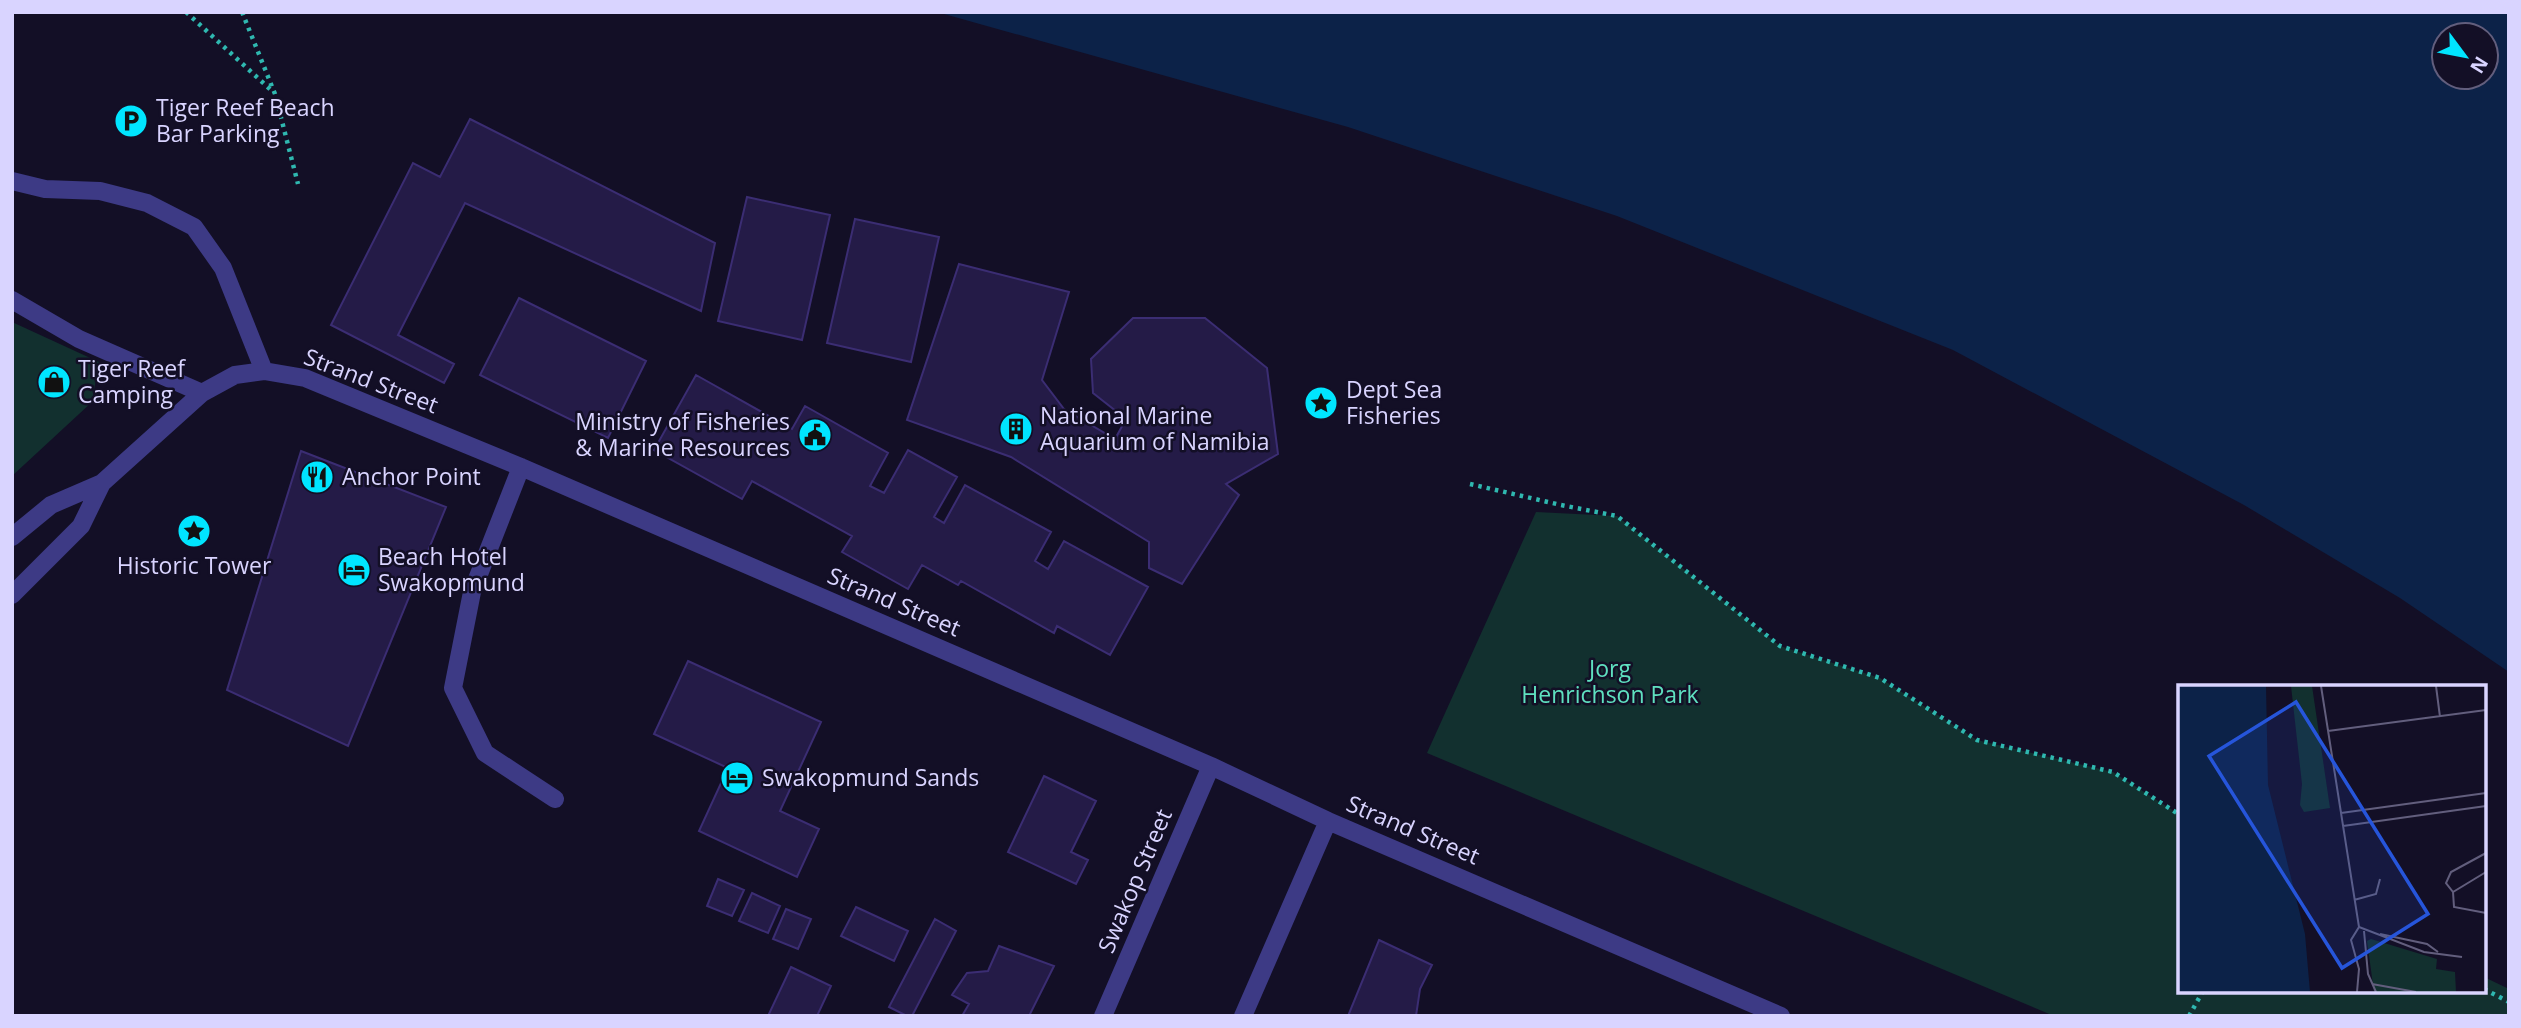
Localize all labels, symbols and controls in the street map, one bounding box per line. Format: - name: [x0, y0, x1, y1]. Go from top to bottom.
- north arrow: [2430, 21, 2500, 91]
- text: N: [2464, 52, 2495, 78]
- place label: Tiger Reef Beach Bar Parking: [156, 91, 335, 149]
- parking icon: Tiger Reef Beach Bar Parking: [112, 102, 150, 140]
- street label: Strand Street: [300, 340, 443, 420]
- place label: Tiger Reef Camping: [78, 352, 186, 410]
- shop icon: Tiger Reef Camping: [35, 363, 73, 401]
- place label: Dept Sea Fisheries: [1346, 373, 1442, 431]
- place icon: Dept Sea Fisheries: [1302, 384, 1340, 422]
- place label: National Marine Aquarium of Namibia: [1040, 399, 1269, 457]
- place label: Ministry of Fisheries & Marine Resources: [575, 405, 790, 463]
- building icon: National Marine Aquarium of Namibia: [997, 410, 1035, 448]
- public building icon: Ministry of Fisheries & Marine Resources: [796, 416, 834, 454]
- restaurant icon: Anchor Point: [298, 458, 336, 496]
- place label: Anchor Point: [342, 460, 481, 492]
- place icon: Historic Tower: [175, 512, 213, 550]
- place label: Beach Hotel Swakopmund: [378, 540, 525, 598]
- place label: Historic Tower: [117, 549, 272, 581]
- hotel icon: Beach Hotel Swakopmund: [335, 551, 373, 589]
- street label: Strand Street: [823, 559, 966, 643]
- park label: Jorg Henrichson Park: [1521, 652, 1699, 710]
- inset map: [2178, 685, 2486, 993]
- hotel icon: Swakopmund Sands: [718, 759, 756, 797]
- place label: Swakopmund Sands: [762, 761, 979, 793]
- street label: Strand Street: [1342, 787, 1485, 871]
- street label: Swakop Street: [1089, 804, 1179, 957]

